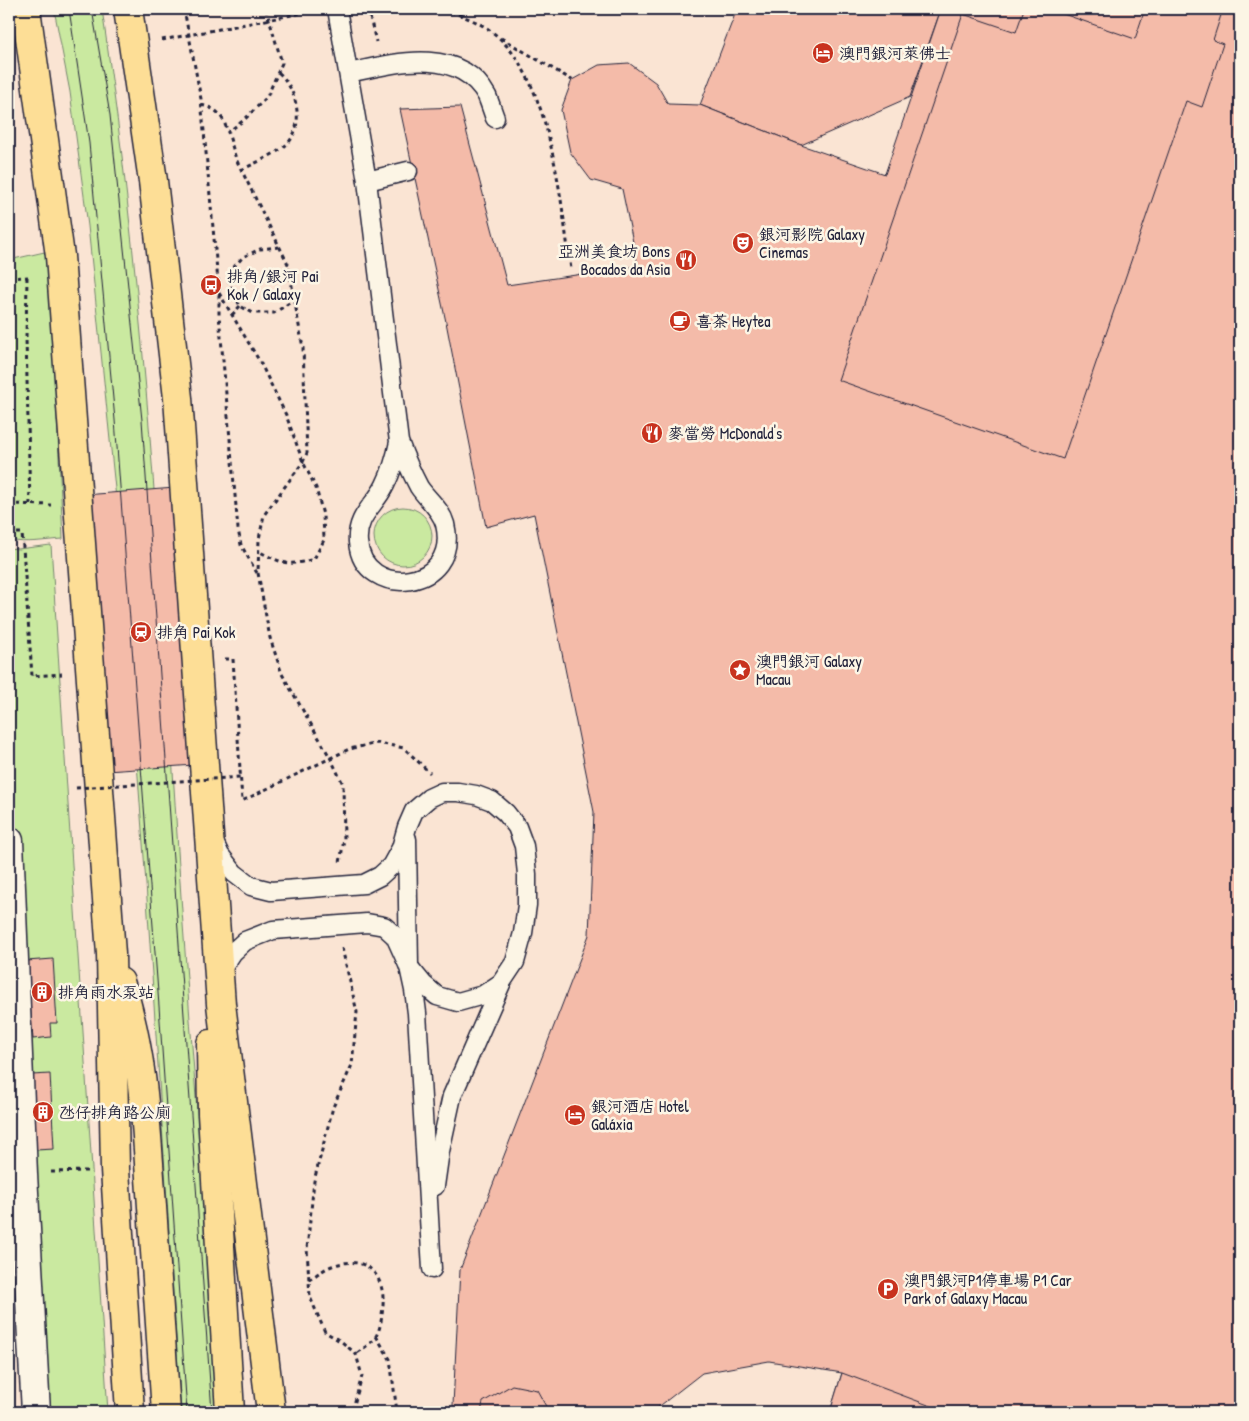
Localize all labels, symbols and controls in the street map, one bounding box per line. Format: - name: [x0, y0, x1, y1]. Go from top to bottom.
- hotel icon: 澳門銀河萊佛士: [811, 41, 835, 65]
- place label: 澳門銀河萊佛士: [839, 42, 951, 64]
- place label: 銀河影院 Galaxy Cinemas: [759, 223, 865, 263]
- theatre icon: 銀河影院 Galaxy Cinemas: [731, 231, 755, 255]
- place label: 亞洲美食坊 Bons Bocados da Asia: [558, 240, 670, 280]
- restaurant icon: 亞洲美食坊 Bons Bocados da Asia: [674, 248, 698, 272]
- place label: 排角/銀河 Pai Kok / Galaxy: [227, 265, 319, 305]
- bus stop icon: 排角/銀河 Pai Kok / Galaxy: [199, 273, 223, 297]
- cafe icon: 喜茶 Heytea: [668, 309, 692, 333]
- place label: 喜茶 Heytea: [696, 310, 770, 332]
- restaurant icon: 麥當勞 McDonald's: [640, 421, 664, 445]
- place label: 麥當勞 McDonald's: [668, 422, 782, 444]
- station icon: 排角 Pai Kok: [129, 620, 153, 644]
- place label: 排角 Pai Kok: [157, 621, 236, 643]
- place label: 澳門銀河 Galaxy Macau: [756, 650, 862, 690]
- place icon: 澳門銀河 Galaxy Macau: [728, 658, 752, 682]
- building icon: 排角雨水泵站: [30, 980, 54, 1004]
- place label: 排角雨水泵站: [58, 981, 154, 1003]
- place label: 銀河酒店 Hotel Galáxia: [591, 1095, 689, 1135]
- building icon: 氹仔排角路公廁: [31, 1100, 55, 1124]
- place label: 氹仔排角路公廁: [59, 1101, 171, 1123]
- hotel icon: 銀河酒店 Hotel Galáxia: [563, 1103, 587, 1127]
- place label: 澳門銀河P1停車場 P1 Car Park of Galaxy Macau: [904, 1269, 1072, 1309]
- parking icon: 澳門銀河P1停車場 P1 Car Park of Galaxy Macau: [876, 1277, 900, 1301]

